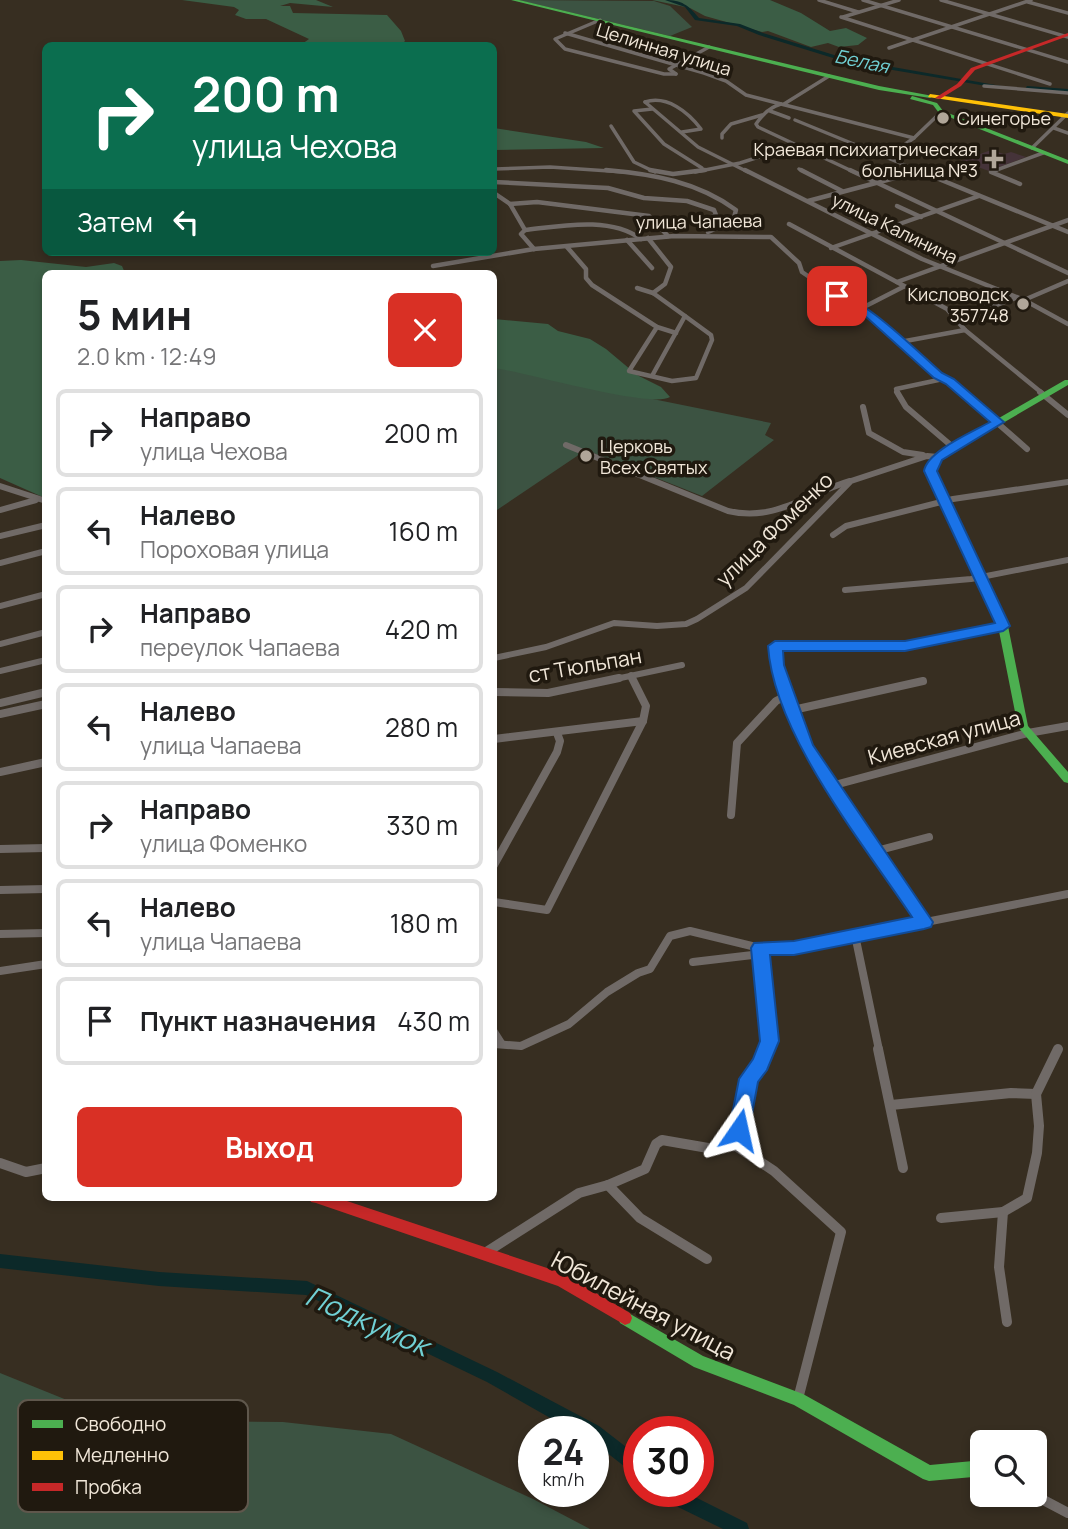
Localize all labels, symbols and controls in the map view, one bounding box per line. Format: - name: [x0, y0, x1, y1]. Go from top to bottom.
- street label: Целинная улица: [594, 17, 734, 81]
- water label: Белая: [833, 43, 893, 80]
- text: 200 m: [192, 60, 340, 127]
- icon: right: [77, 70, 168, 161]
- place label: Синегорье: [957, 106, 1051, 130]
- marker: Синегорье: [935, 110, 951, 126]
- text: улица Чехова: [192, 124, 398, 168]
- place label: Краевая психиатрическая больница №3: [754, 137, 978, 182]
- marker: Краевая психиатрическая больница №3: [984, 149, 1004, 169]
- street label: улица Калинина: [828, 187, 962, 269]
- icon: left: [167, 203, 205, 241]
- text: Затем: [77, 204, 153, 240]
- street label: улица Чапаева: [636, 208, 762, 234]
- pin: [807, 266, 867, 326]
- icon: arrive: [818, 277, 856, 315]
- place label: Кисловодск 357748: [907, 282, 1010, 327]
- text: 5 мин: [77, 285, 192, 343]
- button: close: [388, 293, 462, 367]
- marker: Кисловодск 357748: [1015, 296, 1031, 312]
- text: 2.0 km · 12:49: [77, 340, 216, 372]
- text: Направо: [140, 399, 251, 435]
- icon: right: [81, 414, 119, 452]
- text: 200 m: [384, 415, 458, 451]
- place label: Церковь Всех Святых: [600, 434, 708, 479]
- text: улица Чехова: [140, 435, 288, 467]
- marker: Церковь Всех Святых: [578, 448, 594, 464]
- street label: улица Фоменко: [709, 466, 839, 592]
- text: Налево: [140, 497, 236, 533]
- icon: left: [81, 512, 119, 550]
- text: 160 m: [389, 513, 458, 549]
- text: Пороховая улица: [140, 533, 329, 565]
- text: Направо: [140, 595, 251, 631]
- icon: right: [81, 610, 119, 648]
- text: 420 m: [385, 611, 458, 647]
- text: переулок Чапаева: [140, 631, 340, 663]
- street label: ст Тюльпан: [526, 641, 644, 689]
- text: Налево: [140, 693, 236, 729]
- street label: Киевская улица: [865, 703, 1023, 771]
- icon: left: [81, 708, 119, 746]
- text: 280 m: [385, 709, 458, 745]
- text: улица Чапаева: [140, 729, 302, 761]
- text: Направо: [140, 791, 251, 827]
- icon: right: [81, 806, 119, 844]
- text: 330 m: [386, 807, 458, 843]
- text: улица Фоменко: [140, 827, 307, 859]
- text: Налево: [140, 889, 236, 925]
- icon: left: [81, 904, 119, 942]
- text: 180 m: [390, 905, 458, 941]
- text: улица Чапаева: [140, 925, 302, 957]
- icon: arrive: [81, 1002, 119, 1040]
- text: Пункт назначения: [140, 1003, 376, 1039]
- text: 430 m: [397, 1003, 470, 1039]
- position arrow: [702, 1093, 776, 1167]
- button: Выход: [77, 1107, 462, 1187]
- street label: Юбилейная улица: [546, 1242, 742, 1368]
- water label: Подкумок: [300, 1276, 439, 1366]
- legend: [18, 1400, 248, 1512]
- text: Свободно: [75, 1411, 166, 1437]
- speed limit sign: 30: [623, 1416, 714, 1507]
- text: 24: [543, 1428, 584, 1476]
- map controls: [970, 1430, 1047, 1507]
- button: search: [970, 1430, 1047, 1507]
- text: Медленно: [75, 1442, 169, 1468]
- text: km/h: [543, 1467, 584, 1491]
- text: Пробка: [75, 1474, 142, 1500]

